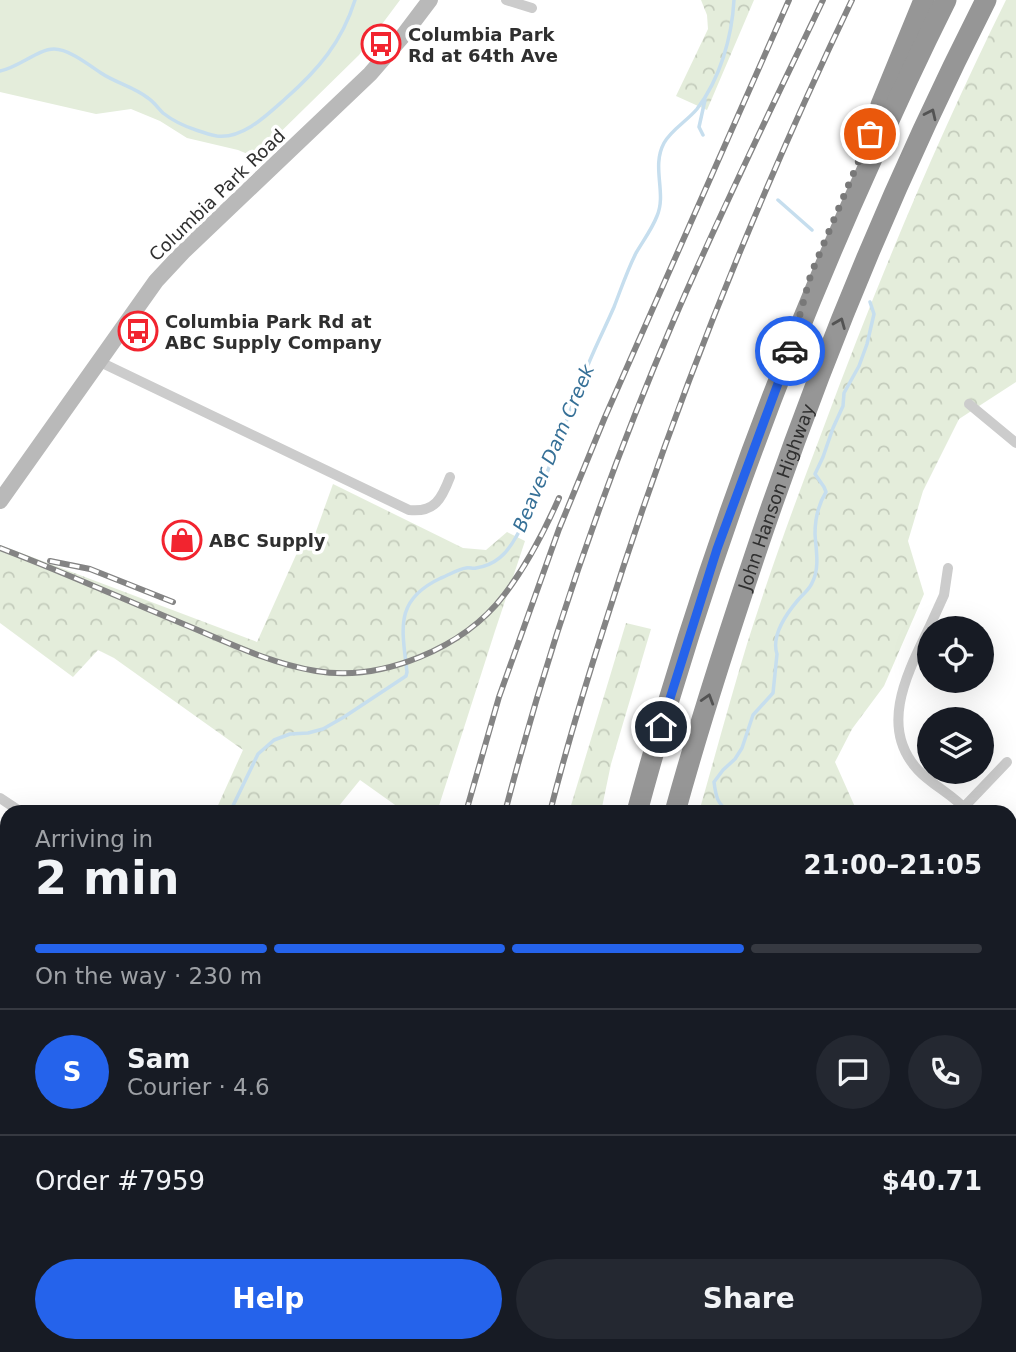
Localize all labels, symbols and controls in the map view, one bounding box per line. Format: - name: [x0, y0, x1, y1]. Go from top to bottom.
- bus stop icon: Columbia Park Rd at 64th Ave: [360, 23, 402, 65]
- place label: Columbia Park Rd at 64th Ave: [408, 24, 558, 66]
- pin: [840, 104, 900, 164]
- one-way arrow: [923, 109, 937, 121]
- icon: bag: [851, 115, 889, 153]
- street label: Columbia Park Road: [145, 125, 289, 265]
- bus stop icon: Columbia Park Rd at ABC Supply Company: [117, 310, 159, 352]
- place label: Columbia Park Rd at ABC Supply Company: [165, 311, 382, 353]
- courier: [755, 316, 825, 386]
- one-way arrow: [832, 318, 846, 330]
- icon: car: [771, 332, 809, 370]
- water label: Beaver Dam Creek: [508, 360, 599, 535]
- street label: John Hanson Highway: [733, 400, 818, 594]
- shop icon: ABC Supply: [161, 519, 203, 561]
- place label: ABC Supply: [209, 530, 326, 551]
- map controls: [917, 616, 994, 784]
- button: locate: [917, 616, 994, 693]
- one-way arrow: [699, 694, 714, 706]
- pin: [631, 697, 691, 757]
- button: layers: [917, 707, 994, 784]
- icon: home: [642, 708, 680, 746]
- text: Arriving in: [35, 826, 153, 852]
- text: 21:00–21:05: [803, 850, 982, 880]
- text: 2 min: [35, 851, 179, 905]
- text: On the way · 230 m: [35, 963, 262, 989]
- button: chat: [816, 1035, 890, 1109]
- button: phone: [908, 1035, 982, 1109]
- text: Sam: [127, 1044, 190, 1074]
- text: S: [63, 1057, 81, 1087]
- text: Courier · 4.6: [127, 1074, 270, 1100]
- text: Order #7959: [35, 1166, 205, 1196]
- text: $40.71: [882, 1166, 982, 1196]
- button: Help: [35, 1259, 502, 1339]
- button: Share: [516, 1259, 982, 1339]

